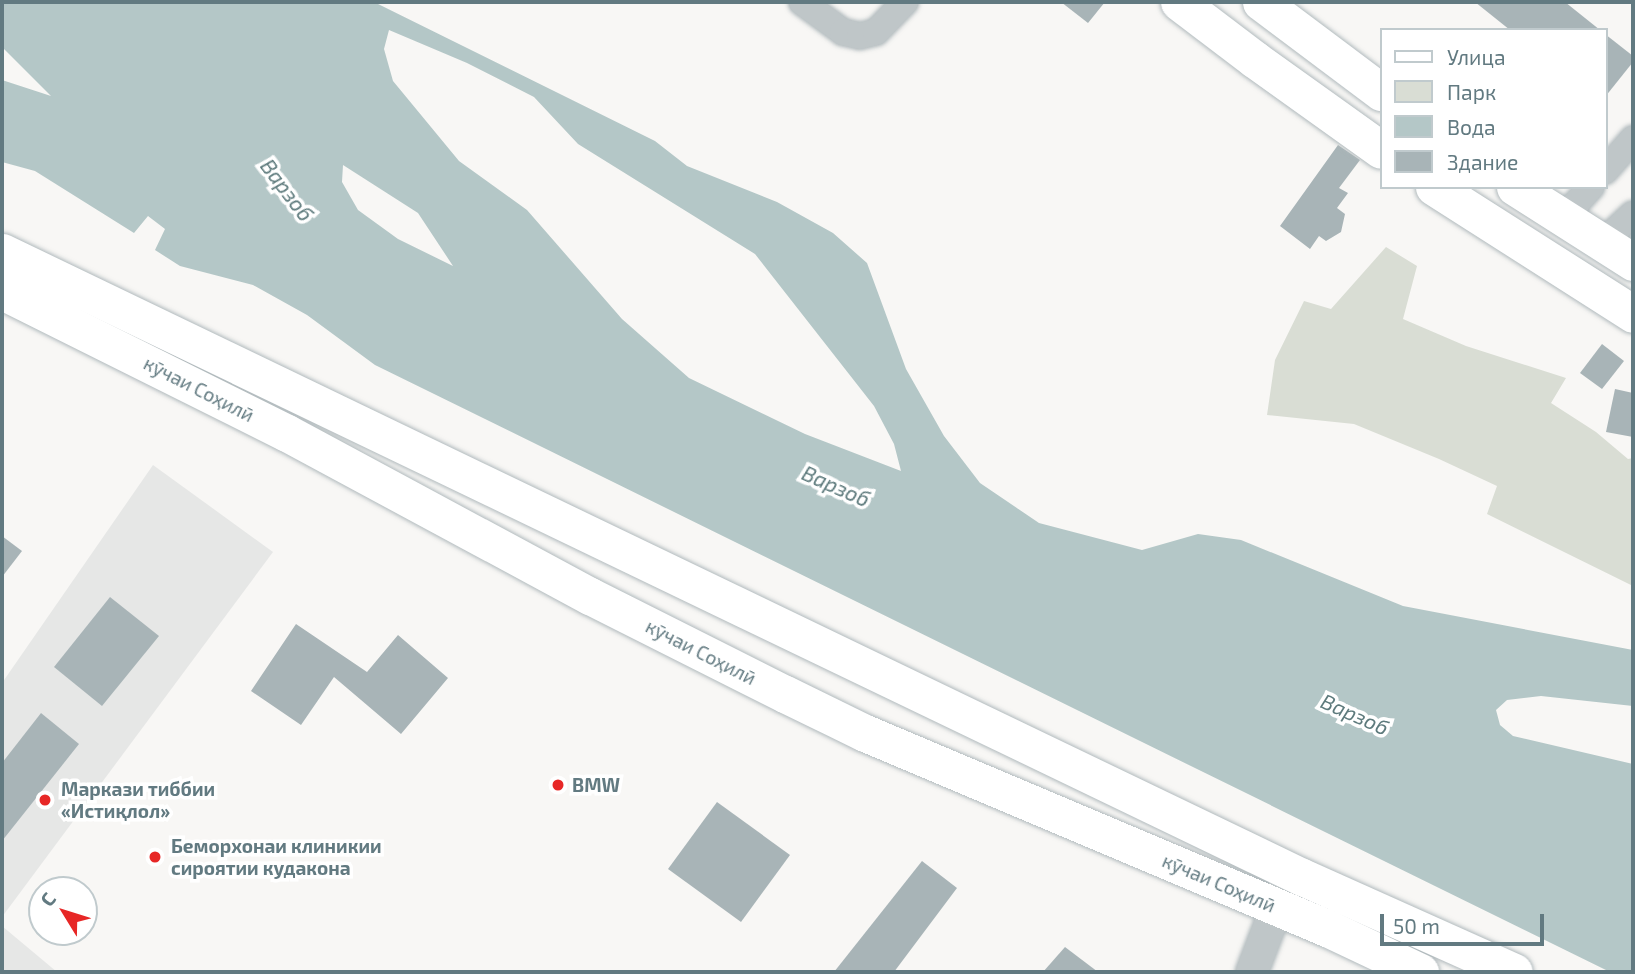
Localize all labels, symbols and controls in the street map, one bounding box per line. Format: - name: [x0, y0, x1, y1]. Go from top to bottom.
- legend: [1380, 28, 1607, 189]
- text: Улица: [1447, 44, 1506, 69]
- text: Парк: [1447, 79, 1496, 104]
- text: Вода: [1447, 114, 1496, 139]
- text: Здание: [1447, 149, 1518, 174]
- water label: Варзоб: [255, 154, 319, 226]
- street label: кӯчаи Соҳилӣ: [140, 351, 258, 427]
- water label: Варзоб: [798, 460, 874, 512]
- street label: кӯчаи Соҳилӣ: [642, 614, 760, 690]
- water label: Варзоб: [1317, 688, 1393, 740]
- place label: BMW: [572, 774, 620, 796]
- marker: BMW: [550, 777, 566, 793]
- place label: Маркази тиббии «Истиқлол»: [61, 778, 215, 822]
- marker: Маркази тиббии «Истиқлол»: [35, 790, 55, 810]
- place label: Беморхонаи клиникии сироятии кудакона: [171, 835, 382, 879]
- marker: Беморхонаи клиникии сироятии кудакона: [145, 847, 165, 867]
- street label: кӯчаи Соҳилӣ: [1159, 849, 1279, 917]
- north arrow: [28, 876, 98, 946]
- text: С: [35, 888, 60, 910]
- scale bar: [1383, 900, 1548, 944]
- text: 50 m: [1393, 913, 1440, 938]

